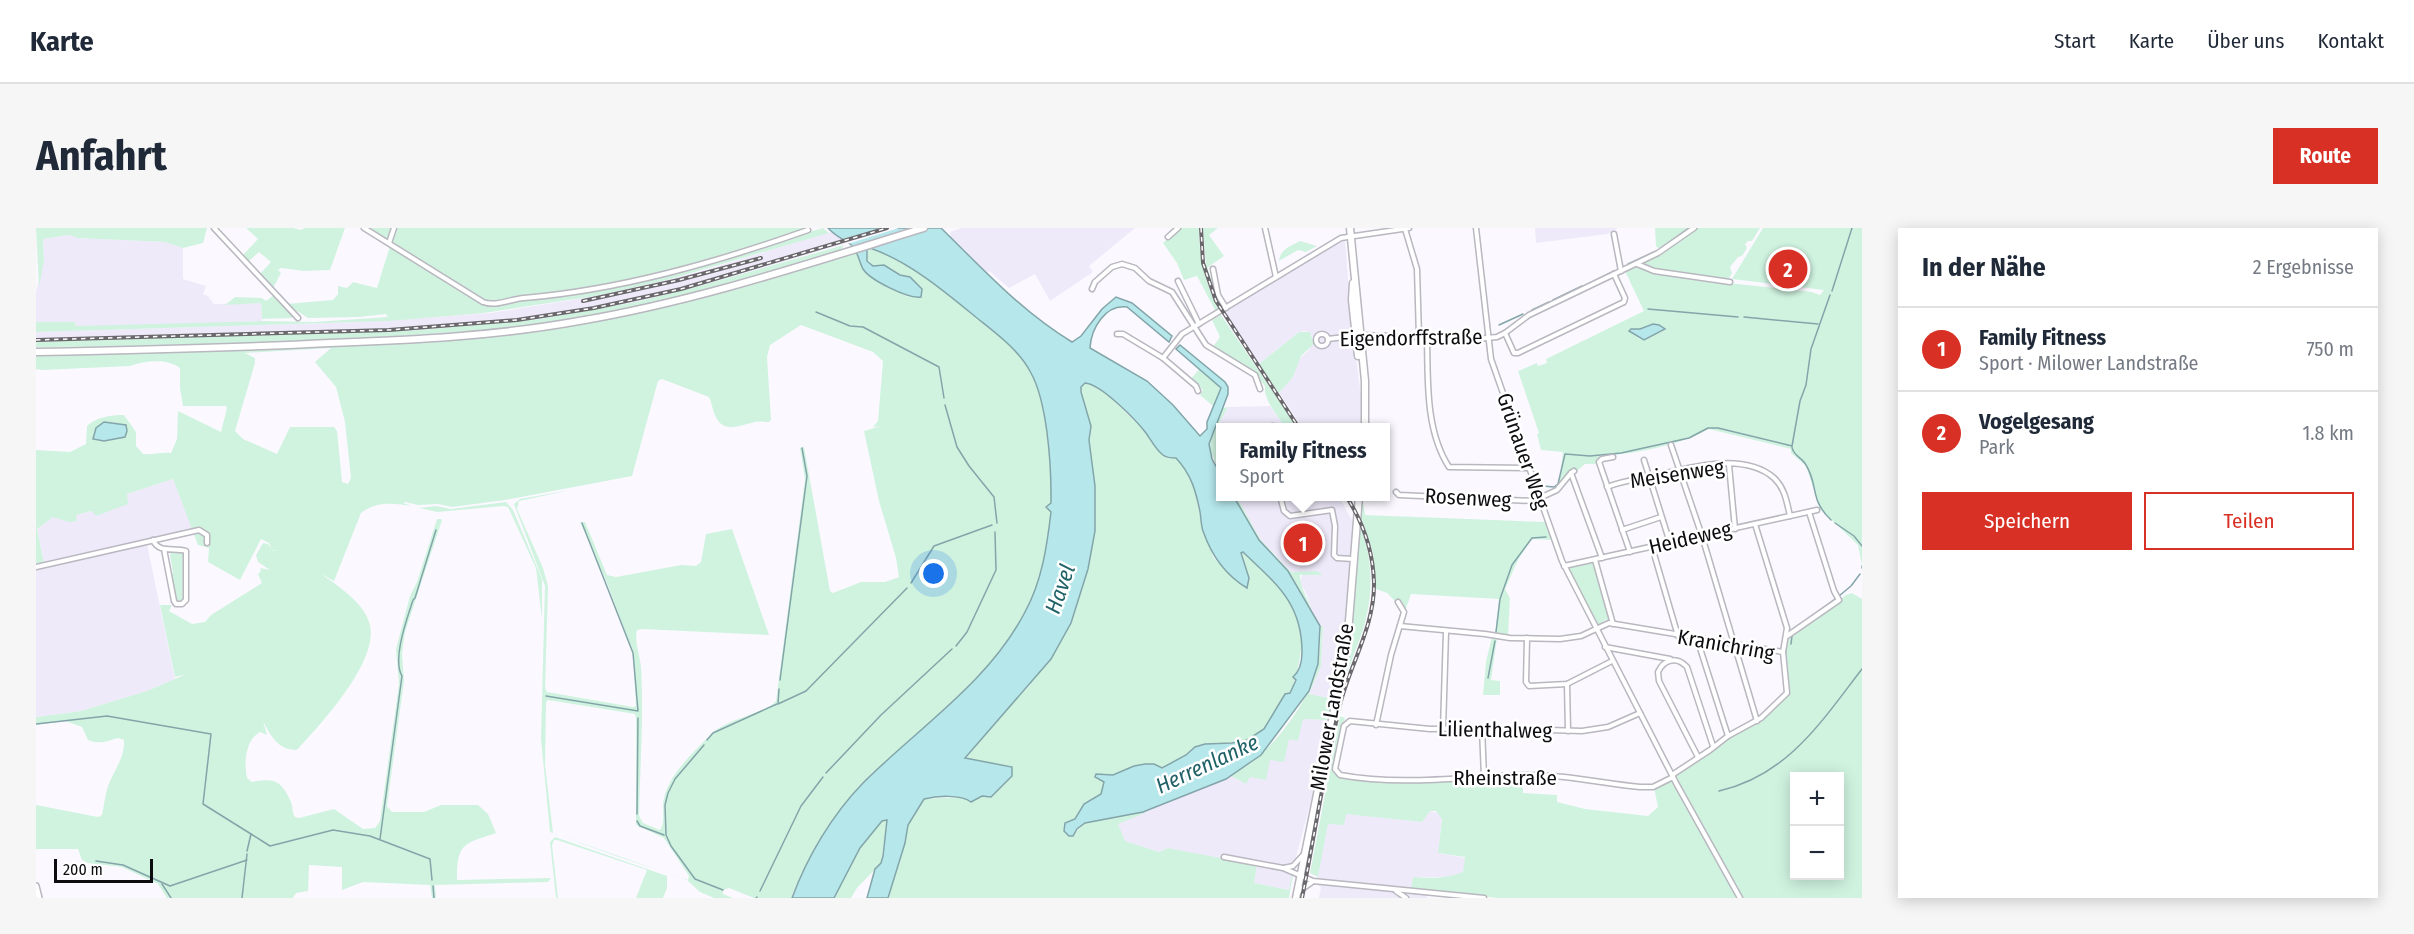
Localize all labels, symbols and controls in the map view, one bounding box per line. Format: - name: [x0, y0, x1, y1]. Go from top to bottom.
- text: Karte: [30, 25, 94, 58]
- text: Start: [2054, 28, 2096, 54]
- text: Karte: [2129, 28, 2174, 54]
- text: Über uns: [2207, 28, 2284, 54]
- text: Kontakt: [2317, 28, 2384, 54]
- button: Route: [2273, 128, 2378, 184]
- text: Anfahrt: [36, 131, 167, 181]
- pin: 2: [1768, 246, 1808, 291]
- text: In der Nähe: [1922, 252, 2046, 283]
- text: 2 Ergebnisse: [2253, 255, 2354, 279]
- street label: Eigendorffstraße: [1339, 324, 1483, 352]
- text: Family Fitness: [1979, 324, 2106, 351]
- text: 1: [1937, 337, 1946, 361]
- text: 750 m: [2307, 337, 2354, 361]
- text: Sport · Milower Landstraße: [1979, 351, 2198, 375]
- street label: Grünauer Weg: [1491, 390, 1555, 513]
- text: Vogelgesang: [1979, 408, 2094, 435]
- text: 2: [1937, 421, 1946, 445]
- text: 1.8 km: [2303, 421, 2354, 445]
- popup: [1216, 423, 1390, 501]
- text: Park: [1979, 435, 2015, 459]
- text: Family Fitness: [1239, 437, 1367, 464]
- street label: Meisenweg: [1628, 454, 1726, 494]
- text: Sport: [1239, 464, 1284, 488]
- street label: Rosenweg: [1424, 483, 1512, 513]
- button: Speichern: [1922, 492, 2132, 550]
- button: Teilen: [2144, 492, 2354, 550]
- street label: Heideweg: [1646, 516, 1734, 560]
- pin: 1: [1284, 520, 1322, 566]
- your location: [919, 559, 948, 588]
- water label: Havel: [1039, 561, 1081, 617]
- street label: Milower Landstraße: [1304, 621, 1360, 793]
- street label: Kranichring: [1675, 624, 1777, 666]
- street label: Lilienthalweg: [1438, 716, 1553, 744]
- water label: Herrenlanke: [1151, 728, 1263, 800]
- street label: Rheinstraße: [1453, 765, 1557, 791]
- map controls: [1790, 772, 1844, 880]
- button: +: [1790, 772, 1844, 826]
- button: −: [1790, 826, 1844, 880]
- scale bar: [54, 856, 153, 884]
- text: 200 m: [63, 860, 103, 879]

